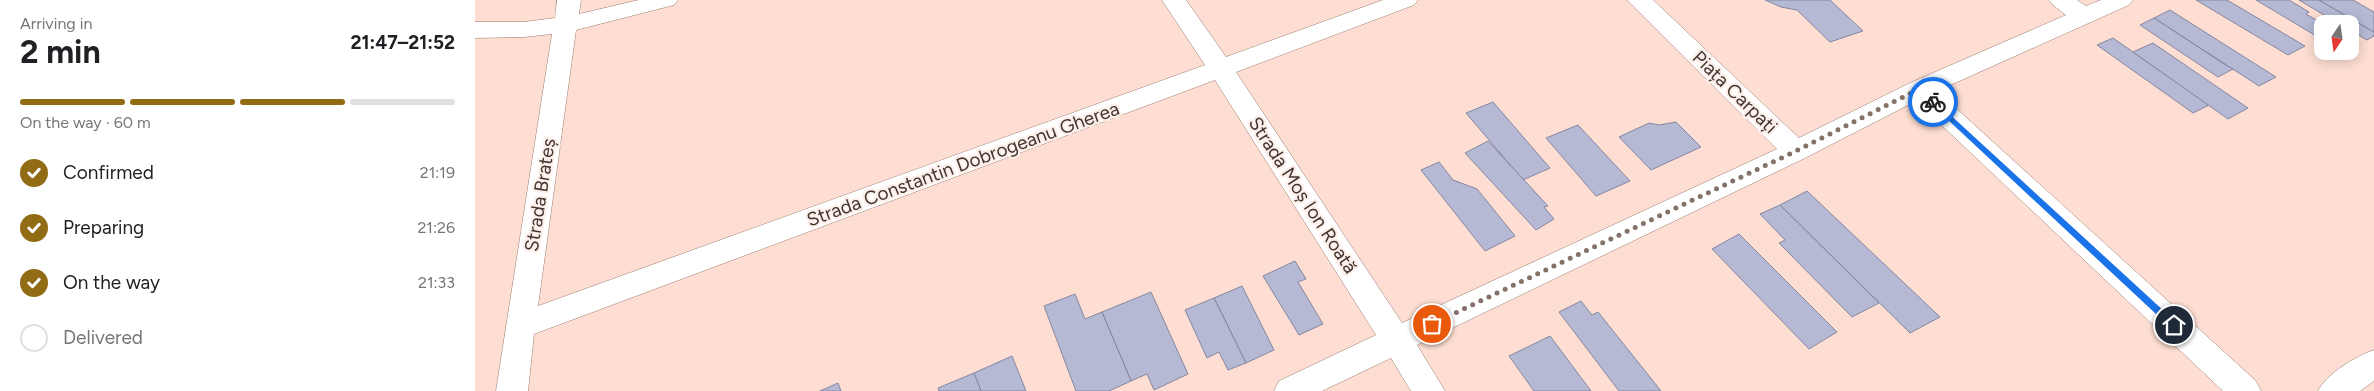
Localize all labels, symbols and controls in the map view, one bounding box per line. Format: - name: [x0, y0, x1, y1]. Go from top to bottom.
- text: Arriving in: [20, 14, 92, 33]
- north arrow: [2314, 15, 2359, 60]
- map controls: [2314, 15, 2359, 60]
- text: 21:47–21:52: [350, 31, 455, 54]
- text: 2 min: [20, 33, 101, 71]
- street label: Piața Carpați: [1688, 46, 1782, 138]
- courier: [1908, 77, 1958, 127]
- icon: bike: [1919, 88, 1947, 116]
- street label: Strada Constantin Dobrogeanu Gherea: [804, 97, 1122, 231]
- street label: Strada Moș Ion Roată: [1244, 112, 1362, 278]
- text: On the way · 60 m: [20, 113, 151, 132]
- street label: Strada Brateș: [520, 137, 560, 253]
- icon: check: [20, 159, 48, 187]
- text: Confirmed: [63, 161, 154, 184]
- text: 21:19: [420, 163, 455, 182]
- icon: check: [20, 214, 48, 242]
- text: Preparing: [63, 216, 144, 239]
- text: 21:26: [417, 218, 455, 237]
- icon: check: [20, 269, 48, 297]
- text: On the way: [63, 271, 160, 294]
- text: 21:33: [418, 273, 455, 292]
- pin: [1411, 303, 1453, 345]
- pin: [2153, 304, 2195, 346]
- icon: bag: [1418, 310, 1446, 338]
- icon: home: [2160, 311, 2188, 339]
- text: Delivered: [63, 326, 143, 349]

